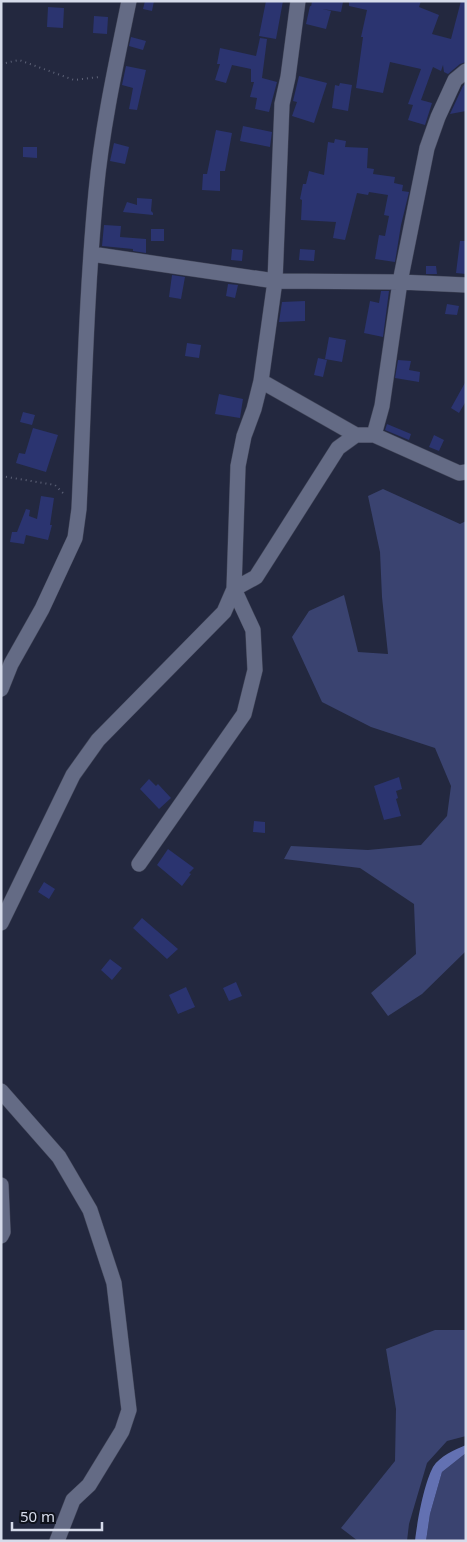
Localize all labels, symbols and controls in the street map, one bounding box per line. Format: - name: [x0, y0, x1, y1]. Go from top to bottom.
- scale bar: [12, 1500, 102, 1532]
- text: 50 m: [20, 1506, 55, 1526]

